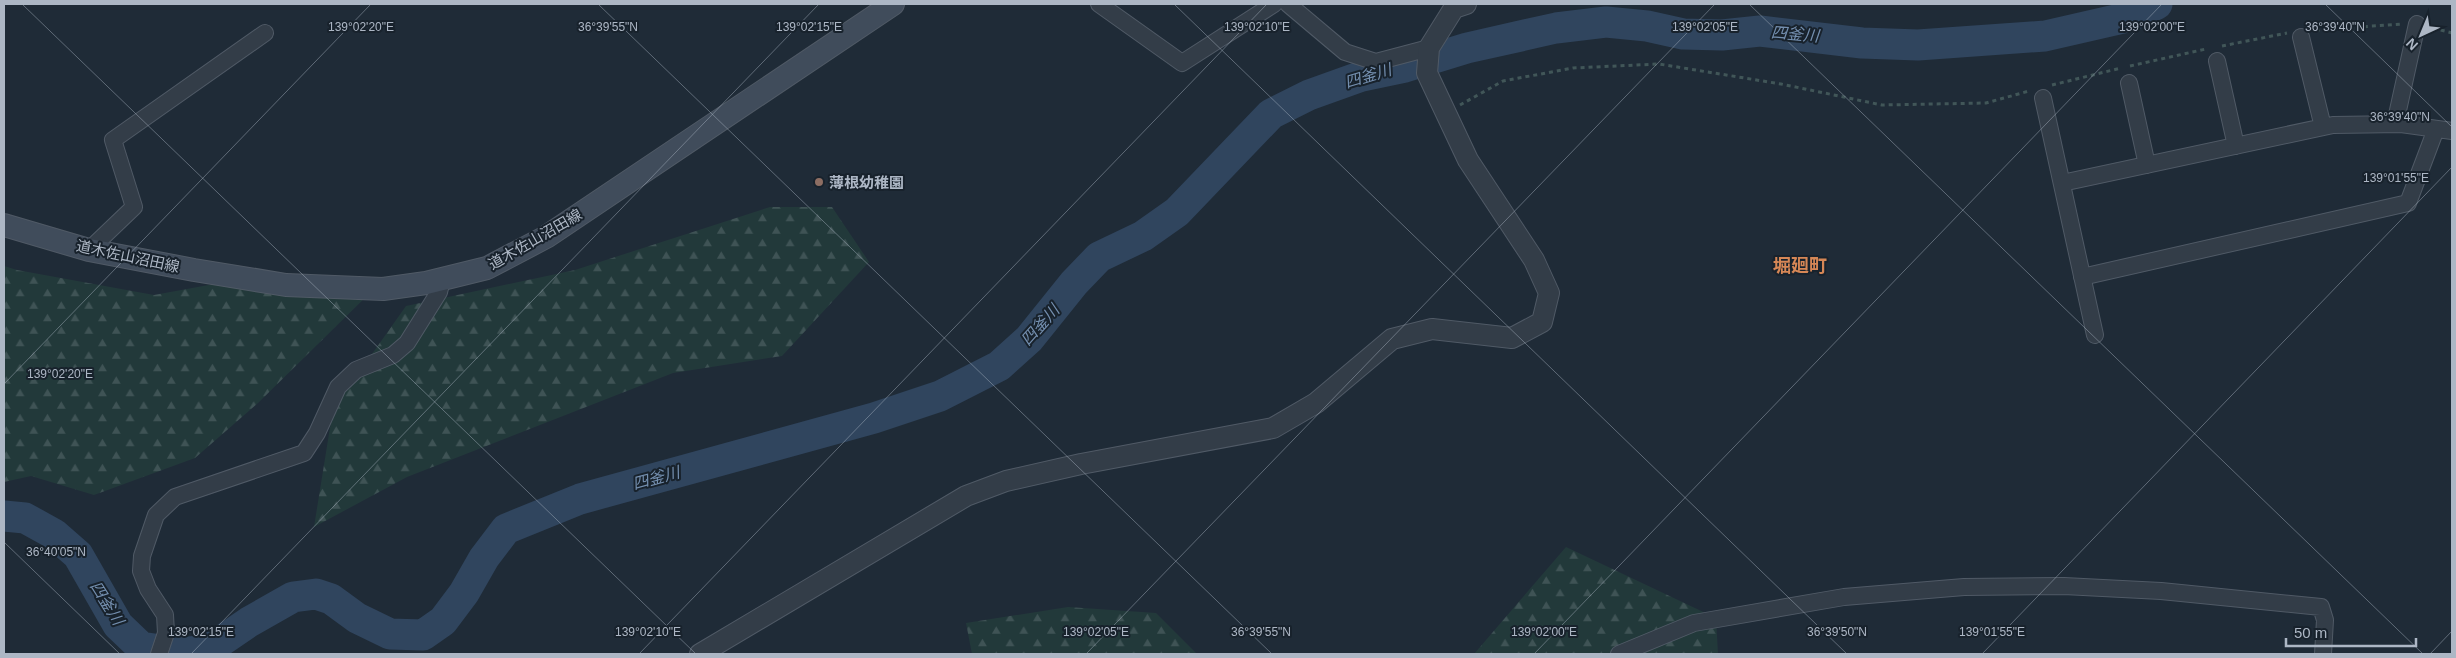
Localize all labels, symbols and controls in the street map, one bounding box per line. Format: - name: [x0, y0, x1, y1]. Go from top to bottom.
- north arrow: [2396, 10, 2446, 60]
- text: 139°02'20"E: [328, 20, 394, 34]
- text: 36°39'55"N: [578, 20, 638, 34]
- text: 139°02'15"E: [776, 20, 842, 34]
- text: 139°02'10"E: [1224, 20, 1290, 34]
- text: 139°02'05"E: [1672, 20, 1738, 34]
- text: 139°02'00"E: [2119, 20, 2185, 34]
- text: 36°39'40"N: [2305, 20, 2365, 34]
- water label: 四釜川: [1770, 23, 1822, 45]
- text: N: [2403, 35, 2421, 54]
- water label: 四釜川: [1343, 60, 1395, 91]
- text: 36°39'40"N: [2370, 110, 2430, 124]
- text: 139°01'55"E: [2363, 171, 2429, 185]
- place label: 薄根幼稚園: [829, 174, 904, 191]
- marker: 薄根幼稚園: [813, 176, 825, 188]
- street label: 道木佐山沼田線: [485, 205, 585, 273]
- street label: 道木佐山沼田線: [75, 237, 181, 275]
- district label: 堀廻町: [1773, 256, 1827, 276]
- water label: 四釜川: [1018, 300, 1064, 349]
- text: 139°02'20"E: [27, 367, 93, 381]
- water label: 四釜川: [631, 463, 683, 492]
- text: 36°40'05"N: [26, 545, 86, 559]
- water label: 四釜川: [87, 578, 128, 630]
- scale bar: [2286, 616, 2416, 648]
- text: 50 m: [2294, 624, 2327, 641]
- text: 139°02'15"E: [168, 625, 234, 639]
- text: 139°02'10"E: [615, 625, 681, 639]
- text: 139°02'05"E: [1063, 625, 1129, 639]
- text: 36°39'55"N: [1231, 625, 1291, 639]
- text: 139°02'00"E: [1511, 625, 1577, 639]
- text: 36°39'50"N: [1807, 625, 1867, 639]
- text: 139°01'55"E: [1959, 625, 2025, 639]

